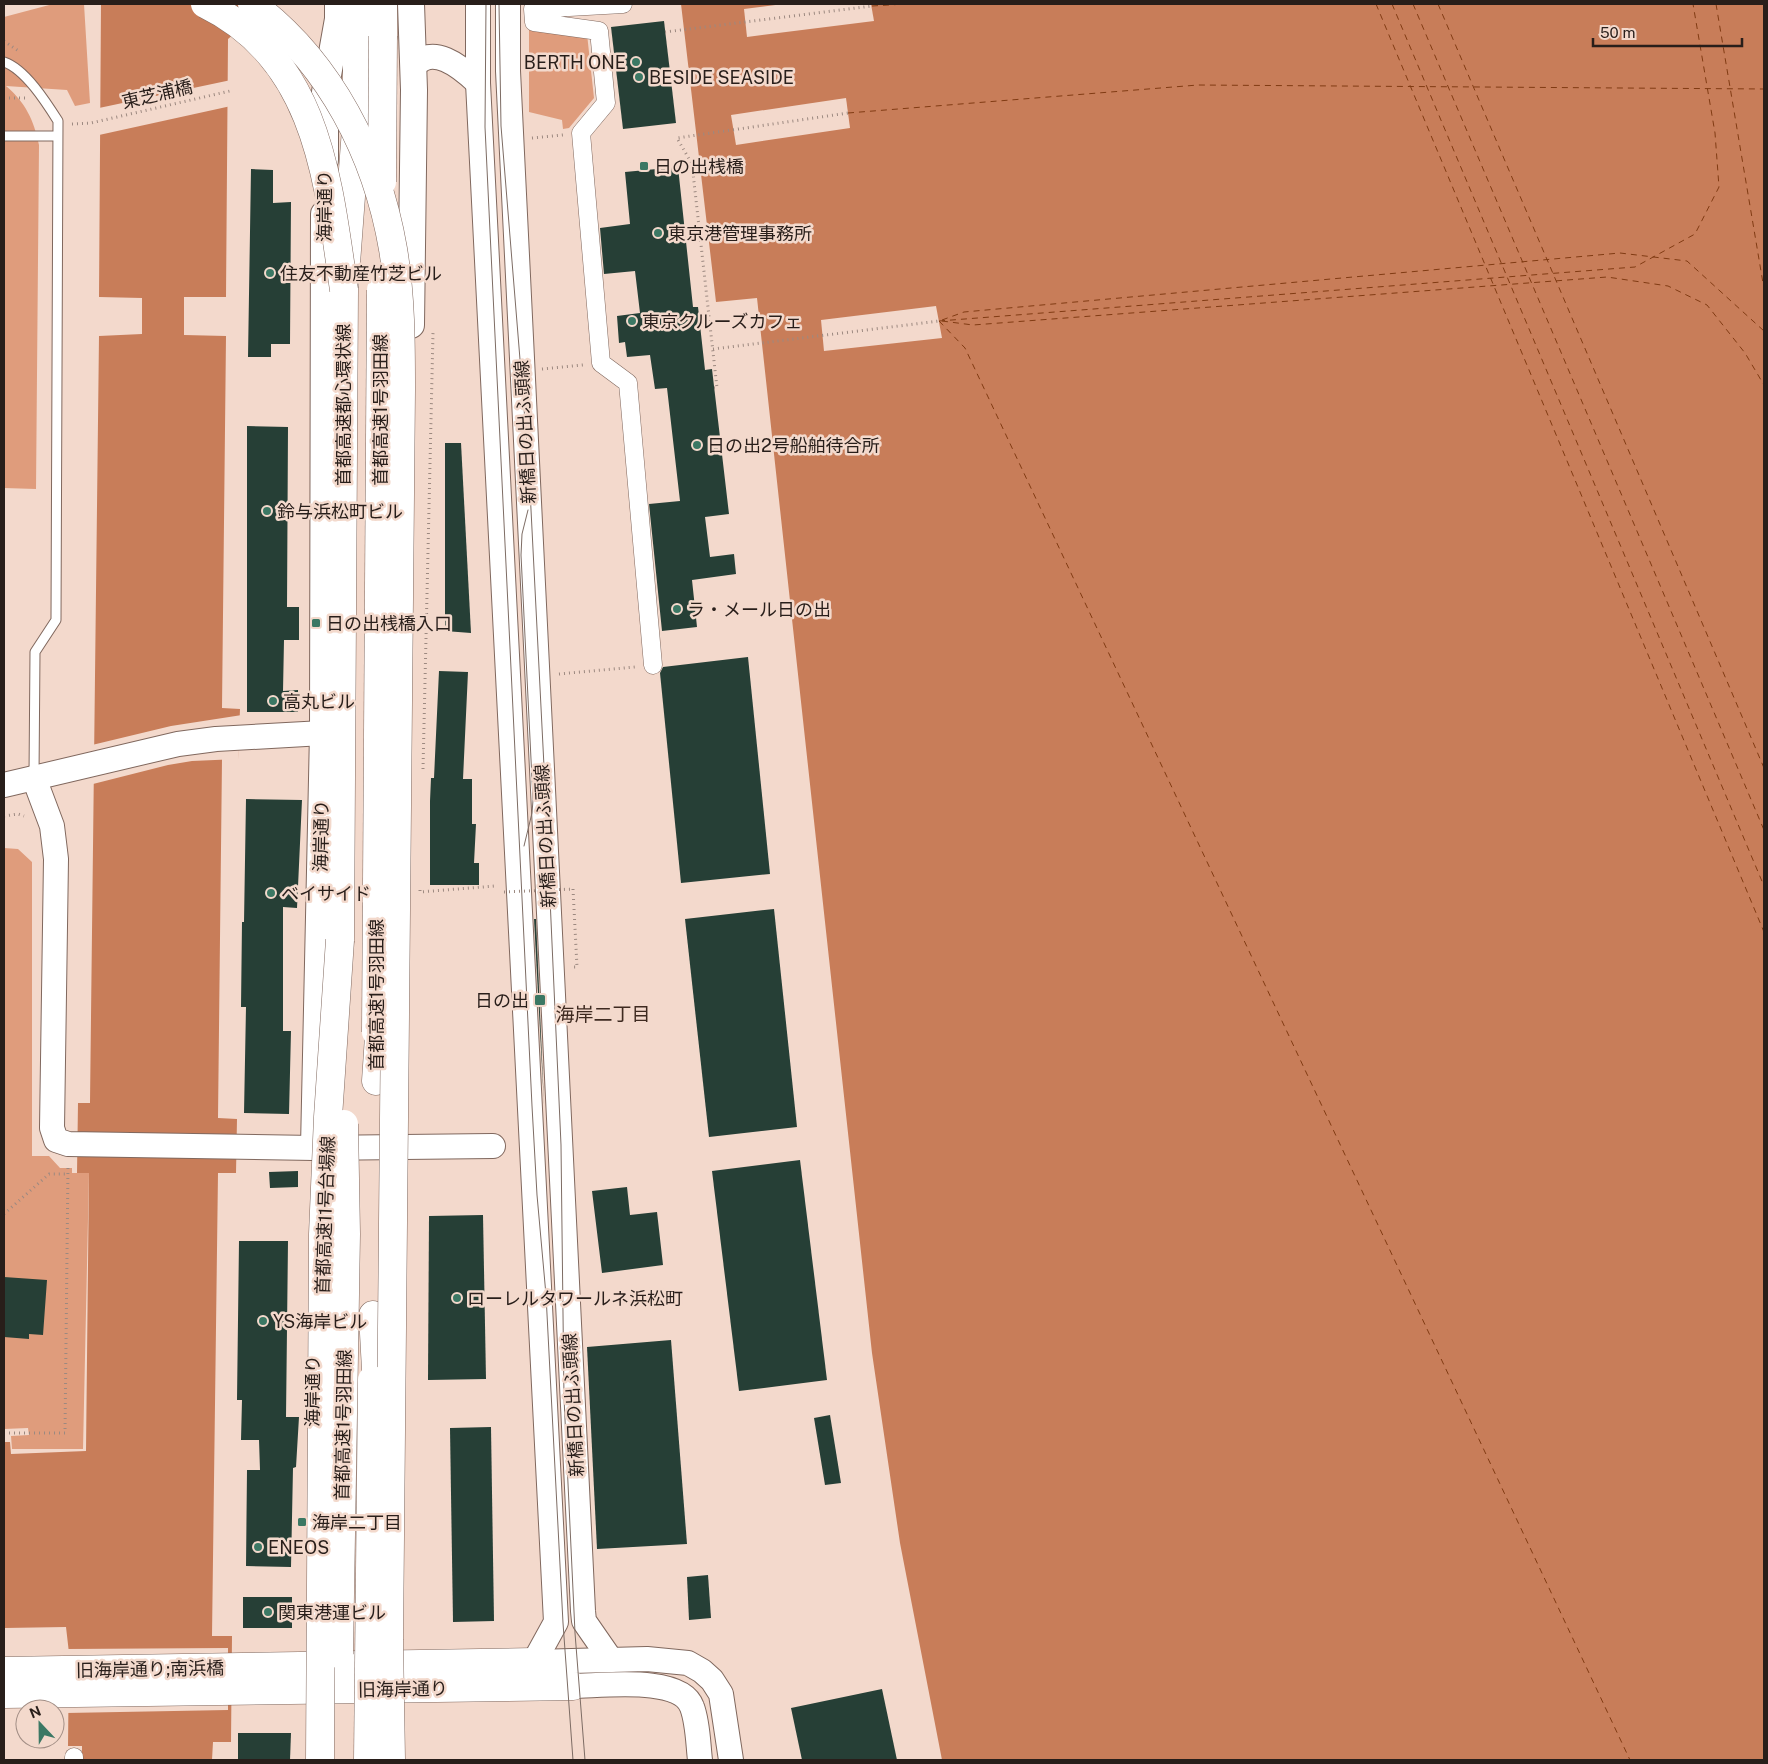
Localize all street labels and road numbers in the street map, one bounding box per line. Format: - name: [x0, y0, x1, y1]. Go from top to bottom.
- street label: 東芝浦橋: [120, 76, 194, 112]
- street label: 海岸通り: [314, 170, 335, 242]
- street label: 首都高速都心環状線: [333, 324, 354, 486]
- street label: 首都高速1号羽田線: [370, 334, 391, 486]
- street label: 新橋日の出ふ頭線: [511, 360, 539, 504]
- street label: 新橋日の出ふ頭線: [531, 764, 559, 908]
- street label: 海岸通り: [310, 800, 332, 872]
- street label: 首都高速1号羽田線: [366, 919, 387, 1071]
- street label: 首都高速11号台場線: [312, 1135, 338, 1295]
- street label: 新橋日の出ふ頭線: [559, 1333, 587, 1477]
- street label: 首都高速1号羽田線: [331, 1349, 355, 1501]
- street label: 海岸通り: [302, 1355, 323, 1427]
- street label: 旧海岸通り;南浜橋: [76, 1657, 224, 1681]
- street label: 旧海岸通り: [358, 1678, 448, 1700]

